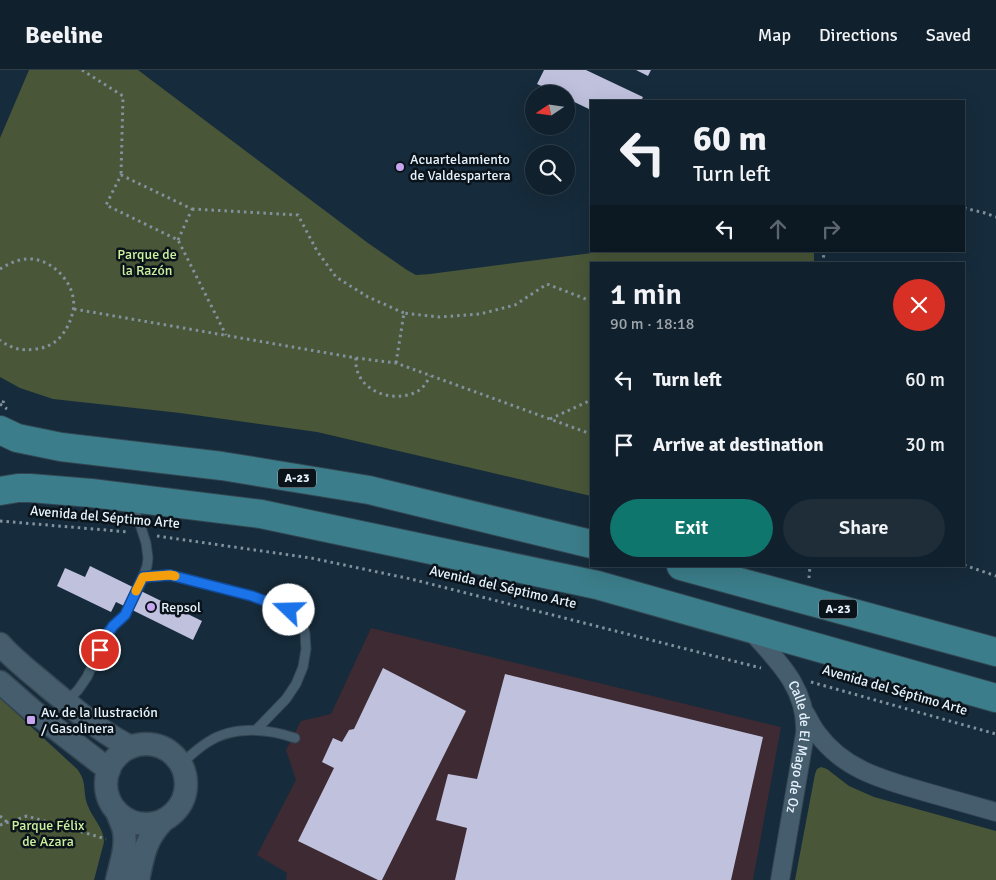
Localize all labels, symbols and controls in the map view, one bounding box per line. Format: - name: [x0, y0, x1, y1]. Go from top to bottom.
- text: Beeline: [25, 20, 103, 50]
- text: Map: [758, 24, 791, 46]
- text: Directions: [819, 24, 898, 46]
- text: Saved: [926, 24, 971, 46]
- north arrow: [525, 85, 575, 135]
- map controls: [525, 85, 575, 195]
- text: 60 m: [693, 117, 767, 160]
- icon: left: [610, 120, 675, 185]
- button: search: [525, 145, 575, 195]
- place label: Acuartelamiento de Valdespartera: [410, 151, 511, 184]
- text: Turn left: [693, 160, 771, 187]
- marker: Acuartelamiento de Valdespartera: [394, 161, 406, 173]
- icon: left: [711, 215, 739, 243]
- icon: ahead: [764, 215, 792, 243]
- icon: right: [817, 215, 845, 243]
- park label: Parque de la Razón: [117, 246, 177, 279]
- text: 1 min: [610, 276, 682, 313]
- button: close: [893, 279, 945, 331]
- text: 90 m · 18:18: [610, 314, 694, 334]
- icon: left: [610, 366, 638, 394]
- text: Turn left: [653, 368, 722, 392]
- text: 60 m: [905, 368, 945, 392]
- icon: arrive: [610, 431, 638, 459]
- text: Arrive at destination: [653, 433, 824, 457]
- text: 30 m: [905, 433, 945, 457]
- road number: A-23: [278, 468, 316, 488]
- button: Exit: [610, 499, 773, 557]
- button: Share: [783, 499, 945, 557]
- street label: Avenida del Séptimo Arte: [29, 502, 181, 532]
- street label: Avenida del Séptimo Arte: [428, 562, 578, 612]
- position arrow: [262, 583, 314, 635]
- place label: Repsol: [161, 599, 201, 616]
- road number: A-23: [819, 600, 857, 618]
- marker: Repsol: [145, 601, 157, 613]
- pin: [79, 629, 121, 671]
- icon: arrive: [86, 636, 114, 664]
- street label: Avenida del Séptimo Arte: [820, 661, 970, 719]
- street label: Calle de El Mago de Oz: [783, 677, 814, 814]
- place label: Av. de la Ilustración / Gasolinera: [41, 704, 158, 737]
- marker: Av. de la Ilustración / Gasolinera: [25, 714, 37, 726]
- park label: Parque Félix de Azara: [12, 817, 85, 850]

